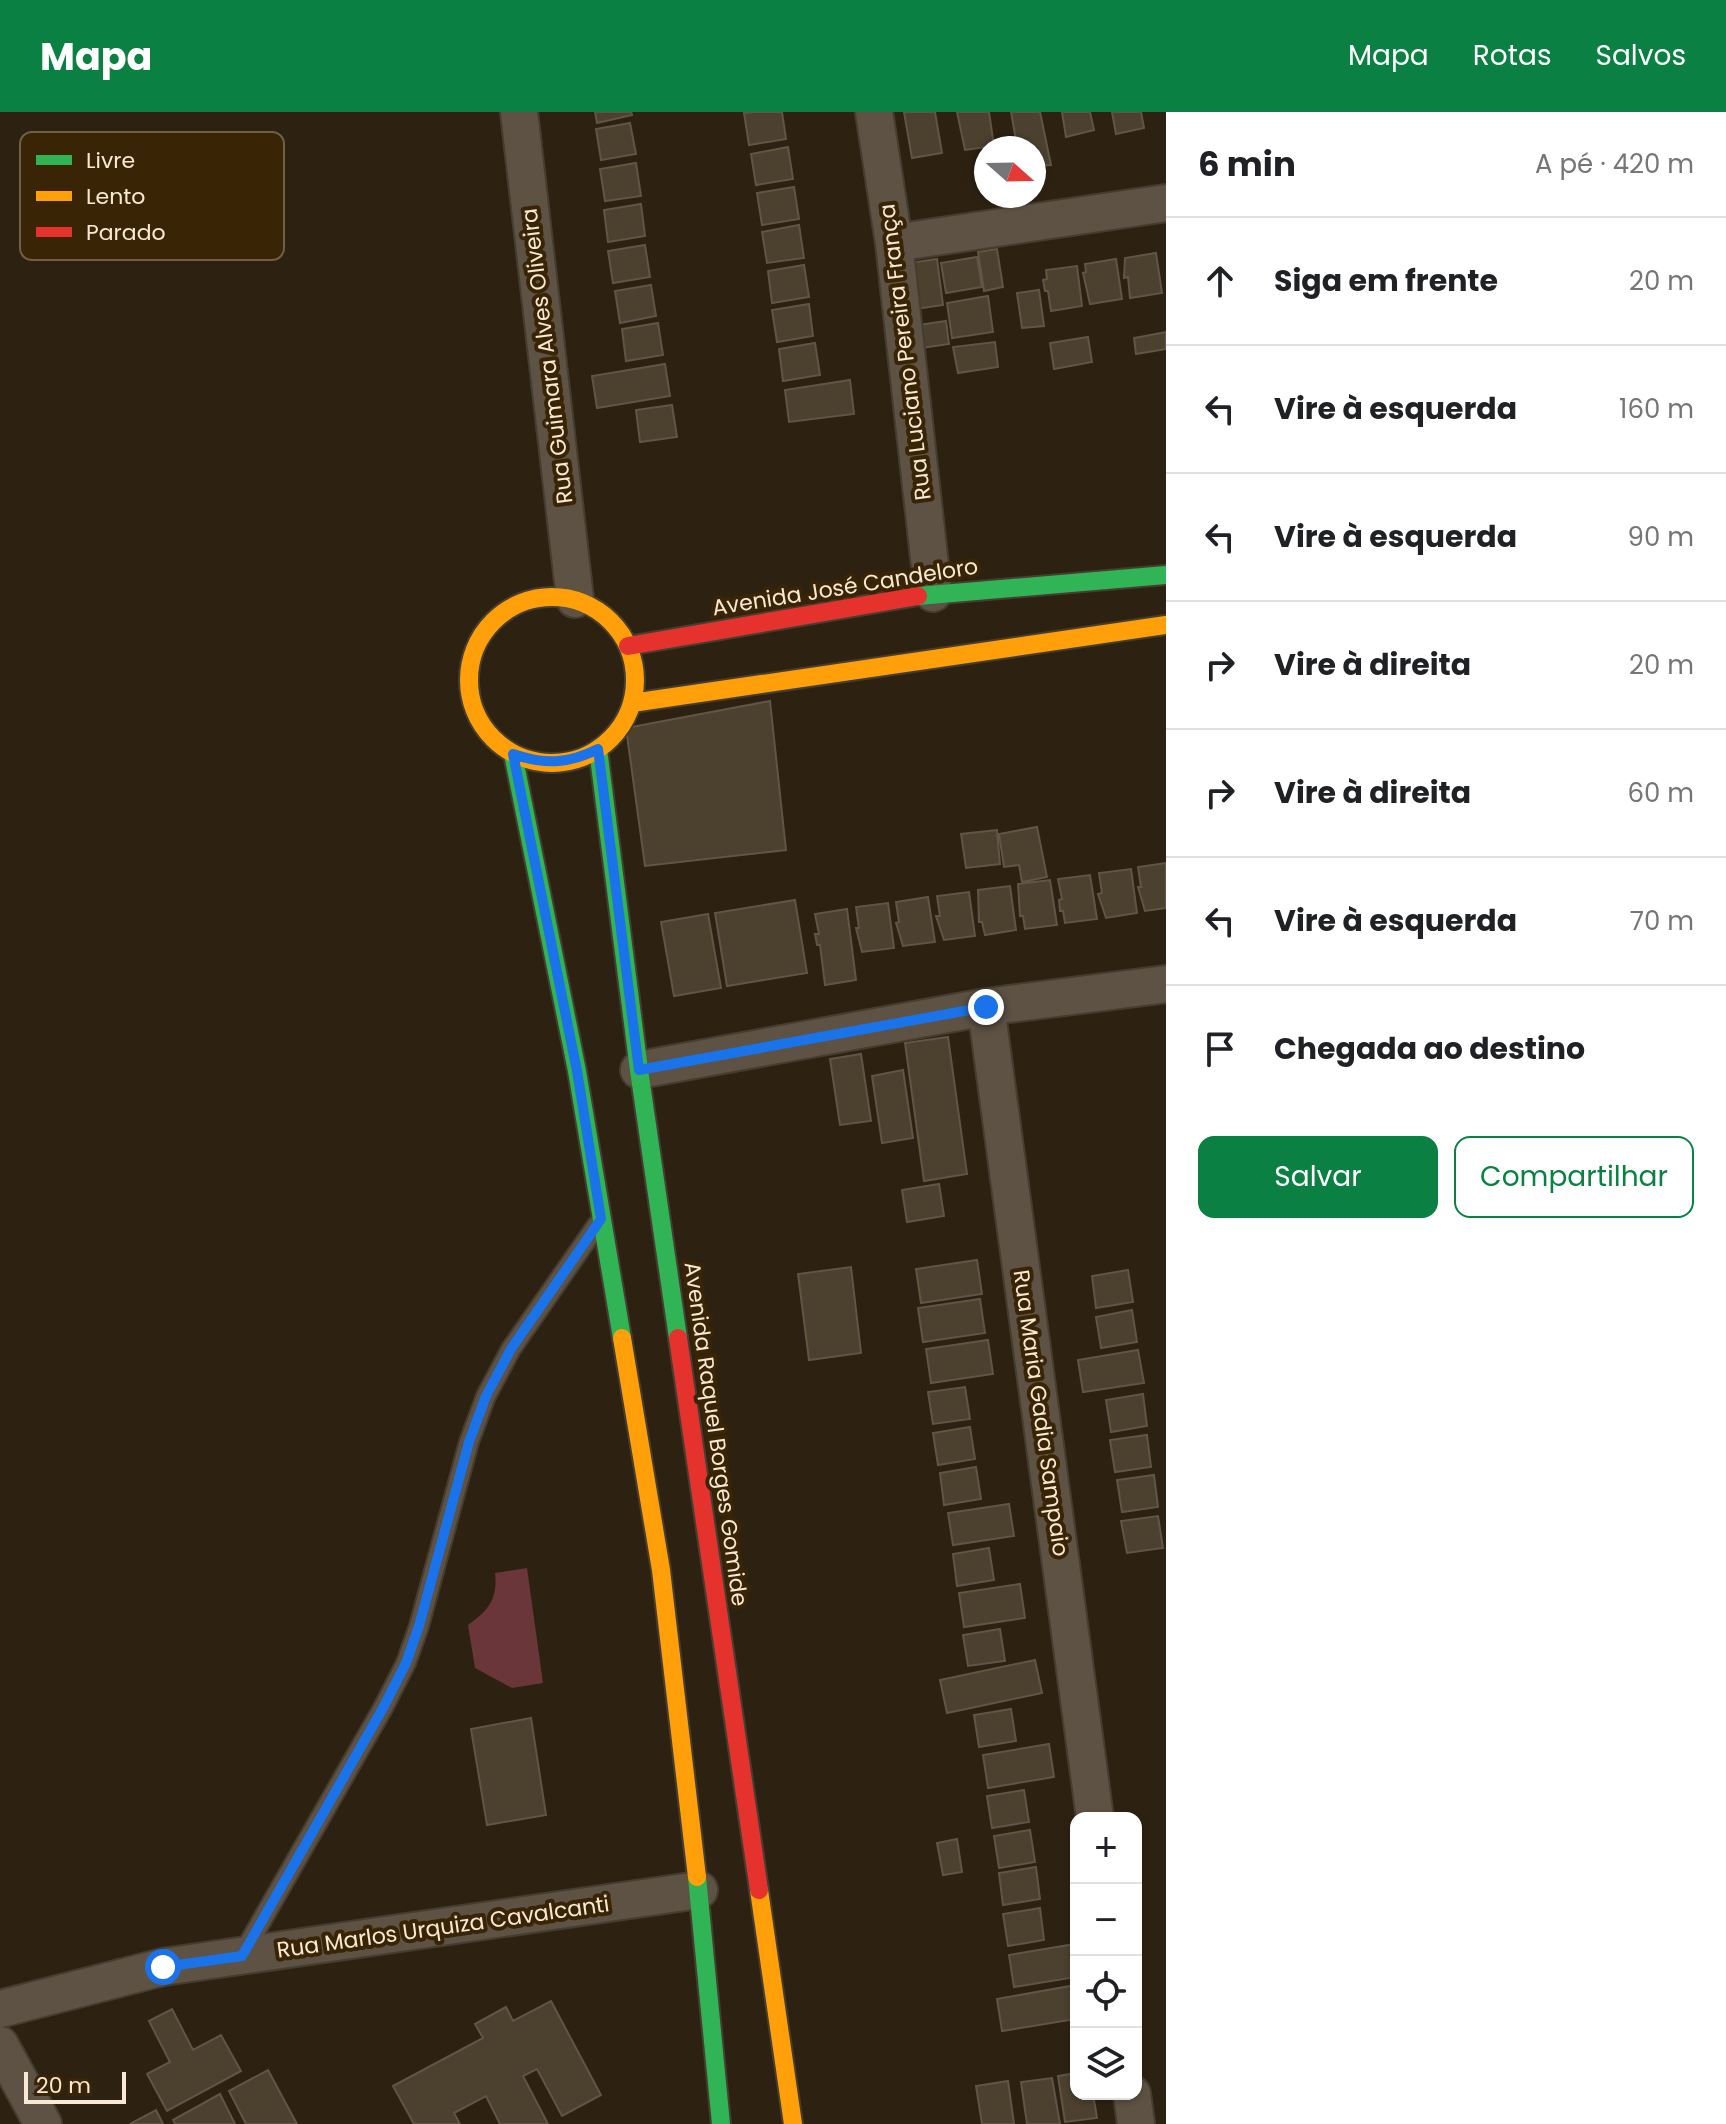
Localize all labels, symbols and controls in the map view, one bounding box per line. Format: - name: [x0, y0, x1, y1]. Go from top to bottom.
- text: Mapa: [40, 30, 152, 83]
- text: Mapa: [1348, 36, 1429, 75]
- text: Rotas: [1473, 36, 1552, 75]
- text: Salvos: [1596, 36, 1686, 75]
- legend: [20, 132, 284, 260]
- north arrow: [974, 136, 1046, 208]
- text: 6 min: [1198, 140, 1296, 188]
- text: Livre: [86, 145, 135, 176]
- text: A pé · 420 m: [1535, 146, 1694, 182]
- text: Lento: [86, 181, 145, 212]
- street label: Rua Luciano Pereira França: [871, 202, 939, 502]
- street label: Rua Guimara Alves Oliveira: [513, 206, 581, 506]
- text: Parado: [86, 217, 166, 248]
- icon: ahead: [1198, 259, 1242, 303]
- text: Siga em frente: [1274, 259, 1498, 302]
- text: 20 m: [1629, 263, 1694, 299]
- icon: left: [1198, 387, 1242, 431]
- text: Vire à esquerda: [1274, 387, 1517, 430]
- text: 160 m: [1619, 391, 1694, 427]
- icon: left: [1198, 515, 1242, 559]
- text: Vire à esquerda: [1274, 515, 1517, 558]
- text: 90 m: [1628, 519, 1694, 555]
- street label: Avenida José Candeloro: [710, 551, 980, 623]
- icon: right: [1198, 643, 1242, 687]
- text: Vire à direita: [1274, 643, 1471, 686]
- text: 20 m: [1629, 647, 1694, 683]
- icon: right: [1198, 771, 1242, 815]
- text: Vire à direita: [1274, 771, 1471, 814]
- text: 60 m: [1627, 775, 1694, 811]
- icon: left: [1198, 899, 1242, 943]
- text: Vire à esquerda: [1274, 899, 1517, 942]
- text: 70 m: [1630, 903, 1694, 939]
- route end: [968, 989, 1004, 1025]
- icon: arrive: [1198, 1027, 1242, 1071]
- text: Chegada ao destino: [1274, 1027, 1585, 1070]
- button: Salvar: [1198, 1136, 1438, 1218]
- button: Compartilhar: [1454, 1136, 1694, 1218]
- street label: Avenida Raquel Borges Gomide: [676, 1260, 756, 1608]
- street label: Rua Maria Gadia Sampaio: [1006, 1268, 1076, 1558]
- map controls: [1070, 1812, 1142, 2100]
- button: +: [1070, 1812, 1142, 1884]
- button: −: [1070, 1884, 1142, 1956]
- street label: Rua Marlos Urquiza Cavalcanti: [275, 1888, 611, 1966]
- route start: [145, 1949, 181, 1985]
- button: locate: [1070, 1956, 1142, 2028]
- button: layers: [1070, 2028, 1142, 2100]
- scale bar: [24, 2068, 126, 2104]
- text: 20 m: [36, 2070, 91, 2101]

